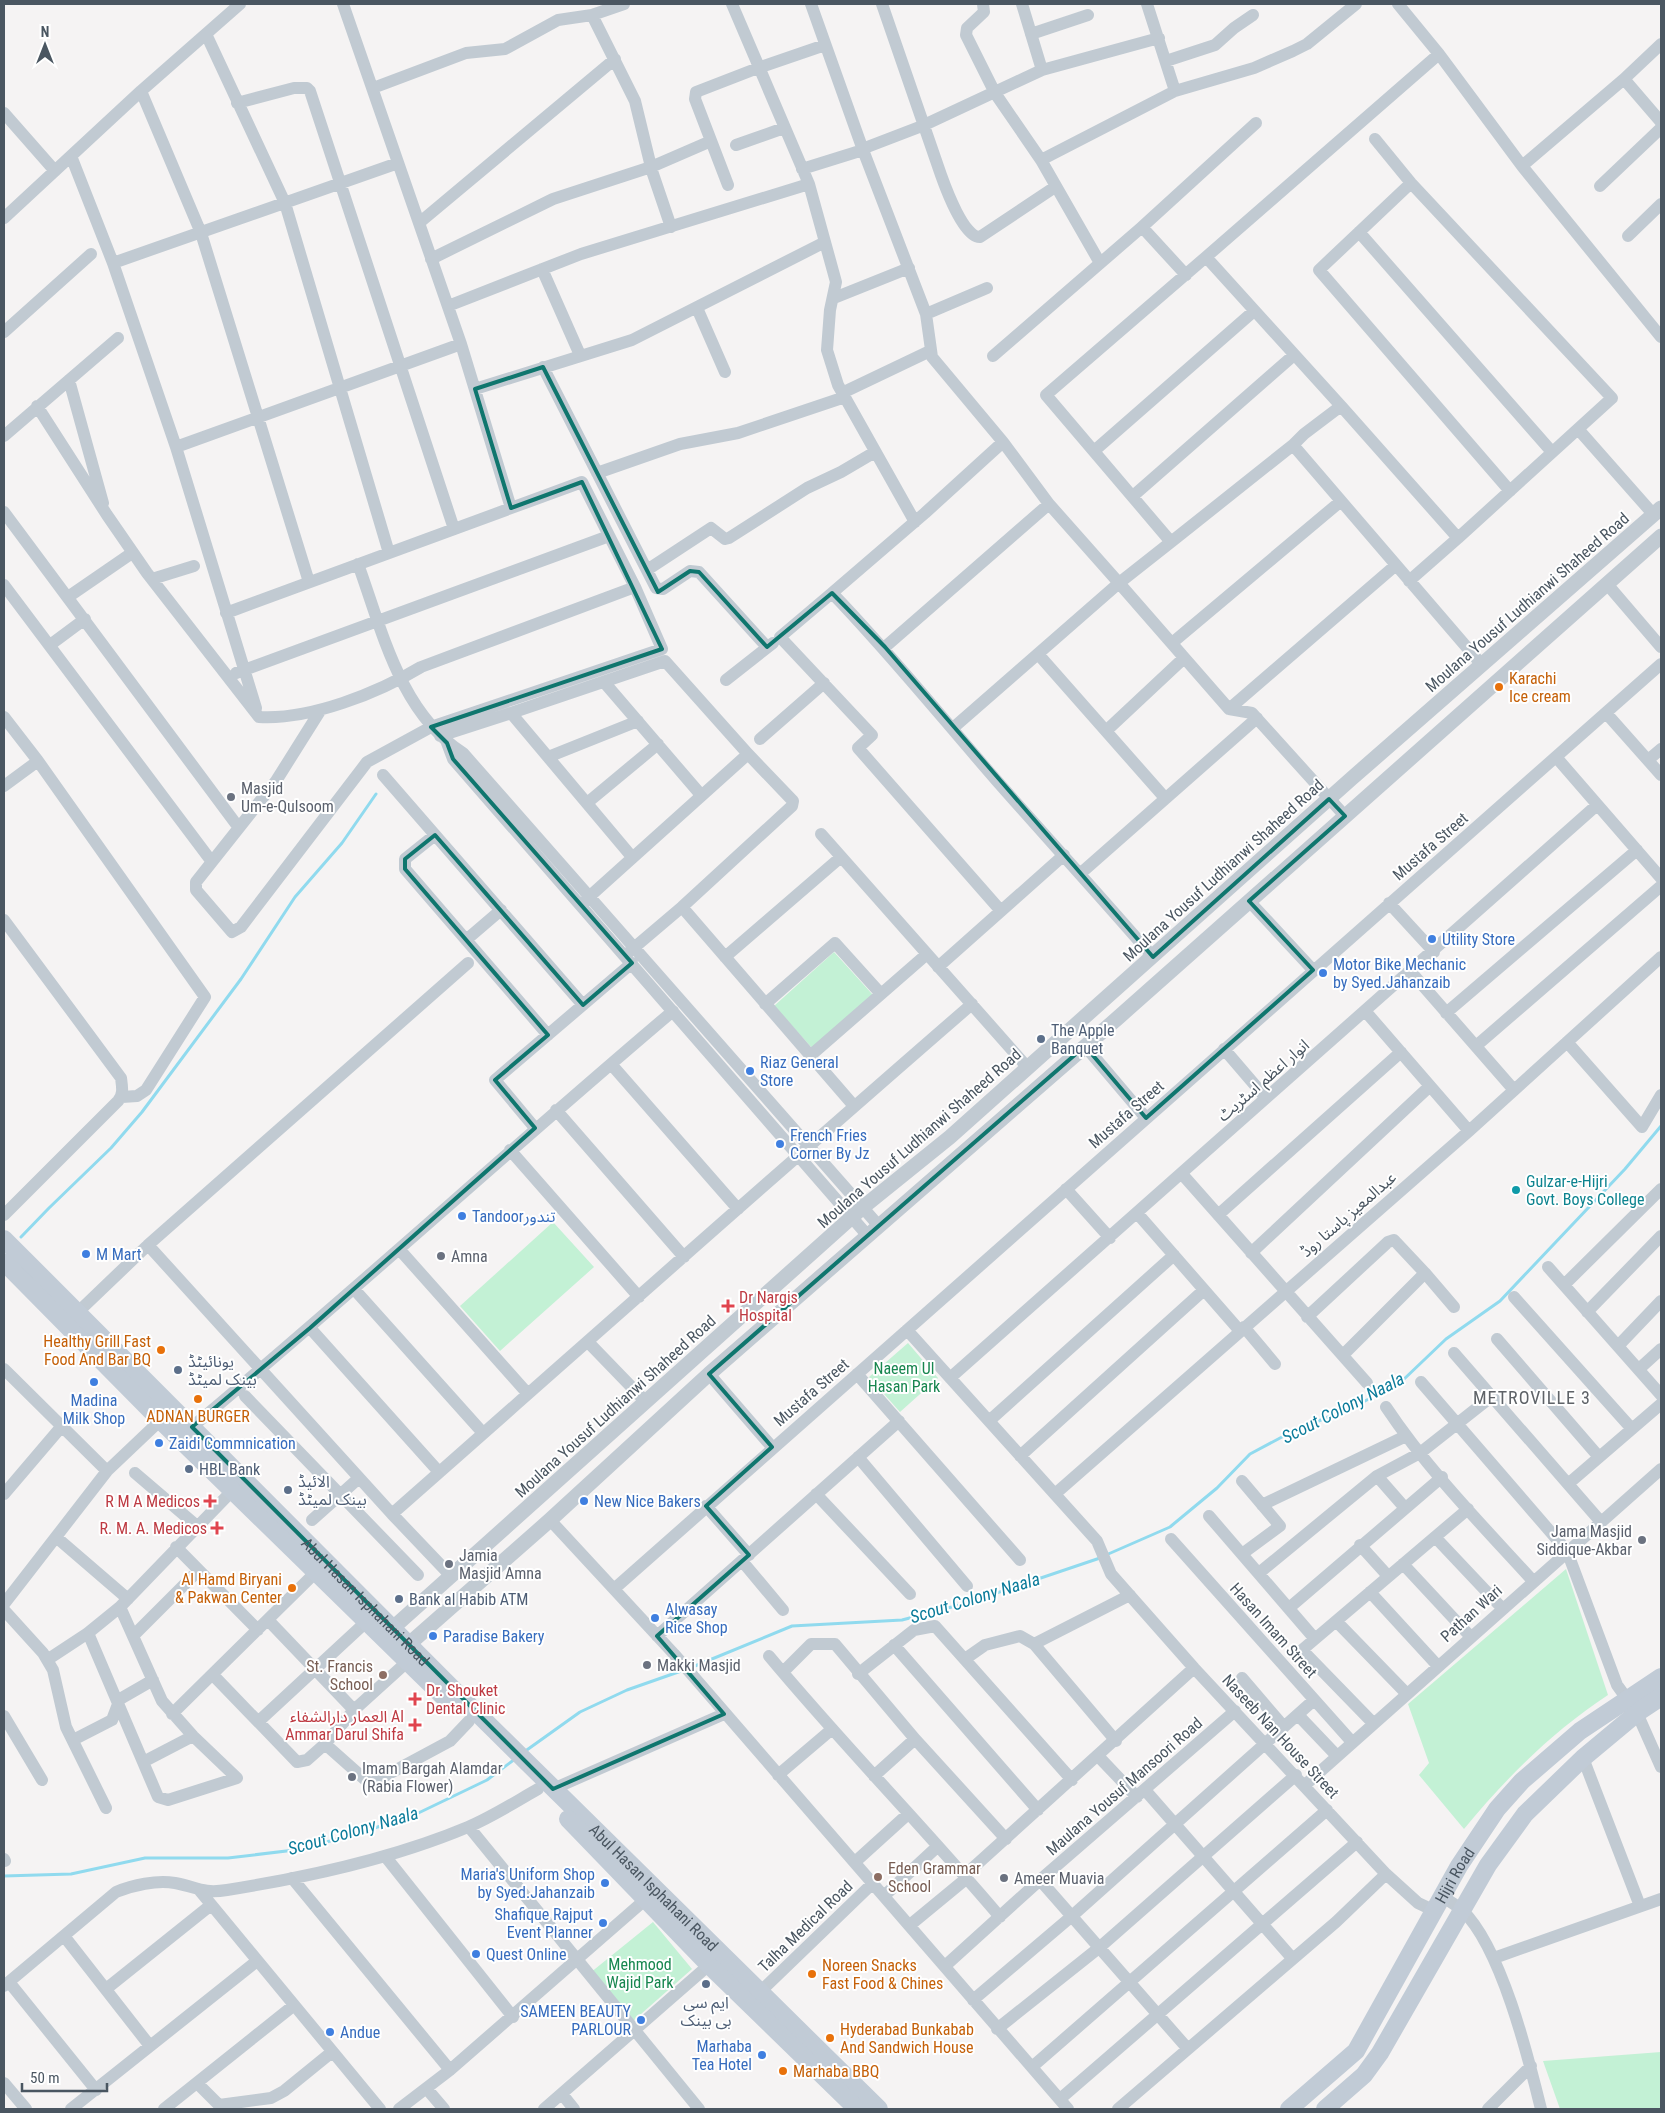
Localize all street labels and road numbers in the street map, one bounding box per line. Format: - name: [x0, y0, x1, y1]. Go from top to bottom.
- street label: Moulana Yousuf Ludhianwi Shaheed Road: [1422, 509, 1633, 696]
- street label: Moulana Yousuf Ludhianwi Shaheed Road: [1119, 775, 1328, 966]
- street label: Mustafa Street: [1389, 808, 1472, 884]
- street label: انوار اعظم اسٹریٹ: [1214, 1035, 1315, 1128]
- street label: Moulana Yousuf Ludhianwi Shaheed Road: [814, 1045, 1025, 1232]
- street label: Mustafa Street: [1085, 1076, 1168, 1152]
- street label: عبدالمعیز پاستا روڈ: [1297, 1168, 1401, 1262]
- street label: Moulana Yousuf Ludhianwi Shaheed Road: [511, 1311, 720, 1502]
- street label: Mustafa Street: [770, 1354, 853, 1430]
- street label: Abul Hasan Isphahani Road: [297, 1534, 433, 1670]
- street label: Hasan Imam Street: [1226, 1579, 1321, 1682]
- street label: Pathan Wari: [1437, 1581, 1506, 1646]
- street label: Naseeb Nan House Street: [1218, 1671, 1343, 1802]
- street label: Maulana Yousuf Mansoori Road: [1042, 1713, 1206, 1859]
- street label: Abul Hasan Isphahani Road: [585, 1820, 722, 1955]
- street label: Hijri Road: [1431, 1844, 1479, 1907]
- street label: Talha Medical Road: [754, 1877, 856, 1976]

